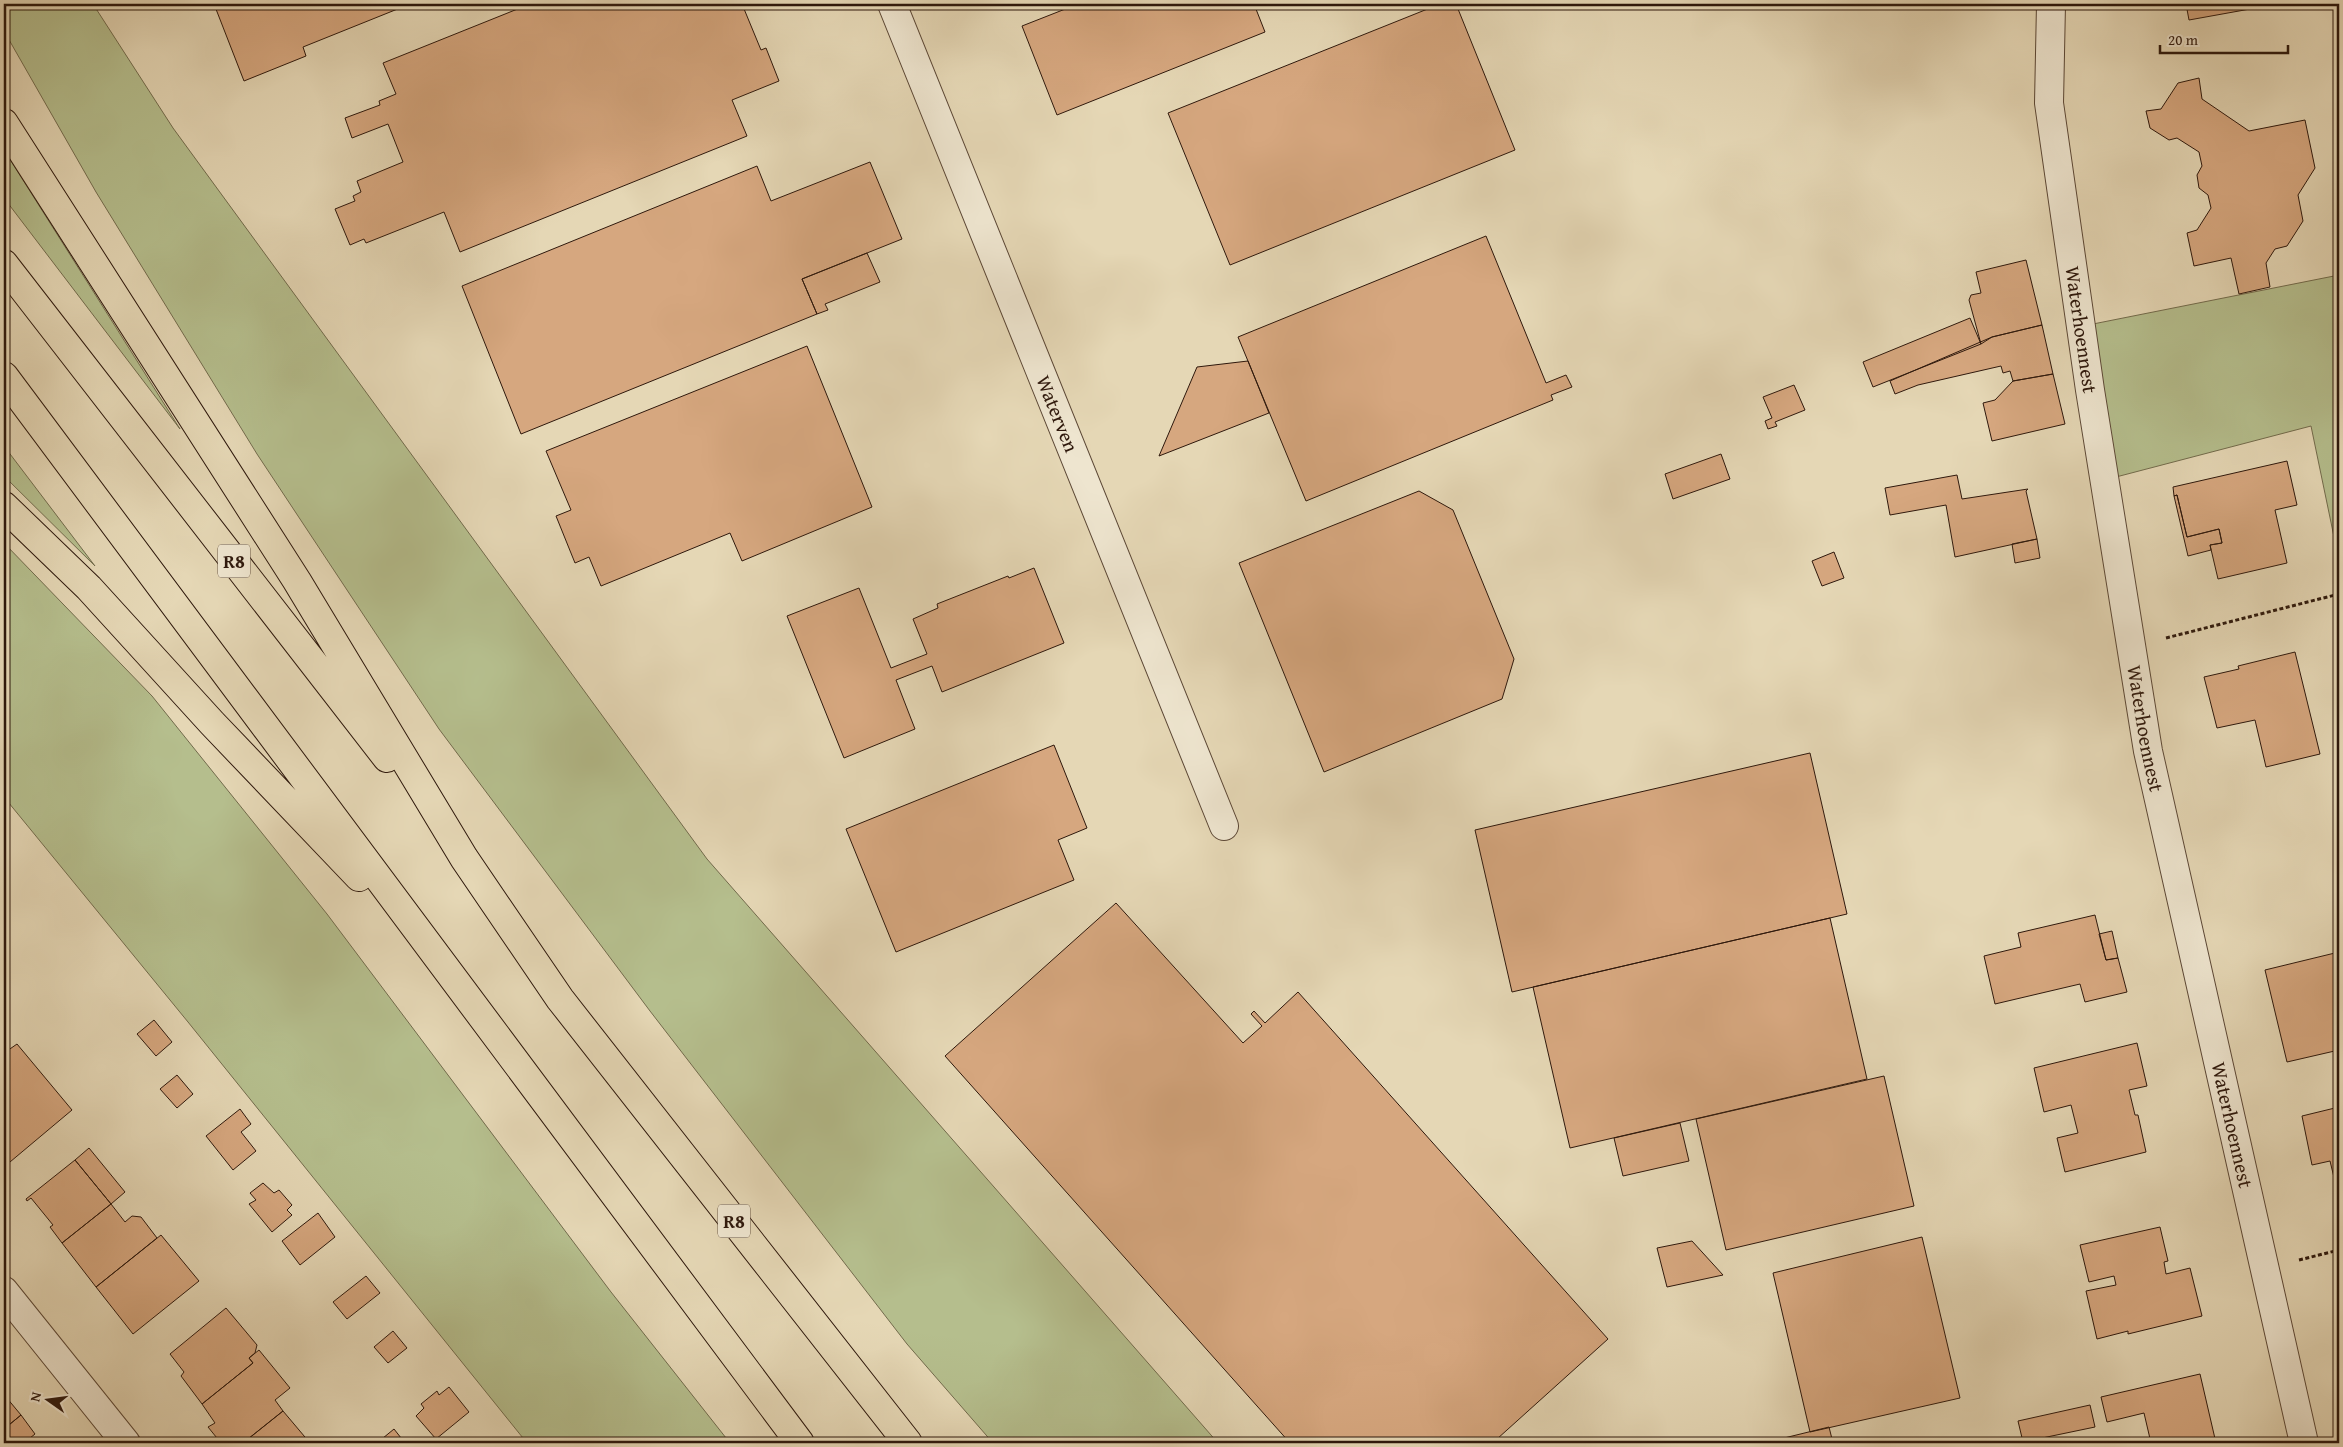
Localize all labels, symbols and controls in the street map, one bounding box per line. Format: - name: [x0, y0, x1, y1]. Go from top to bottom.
- scale bar: [2160, 22, 2288, 54]
- text: 20 m: [2168, 29, 2199, 50]
- street label: Waterhoennest: [2058, 264, 2105, 395]
- street label: Waterven: [1029, 371, 1087, 456]
- road number: R8: [218, 544, 250, 578]
- street label: Waterhoennest: [2120, 663, 2172, 795]
- street label: Waterhoennest: [2205, 1059, 2261, 1191]
- road number: R8: [718, 1204, 750, 1238]
- north arrow: [22, 1374, 72, 1424]
- text: N: [25, 1389, 46, 1404]

